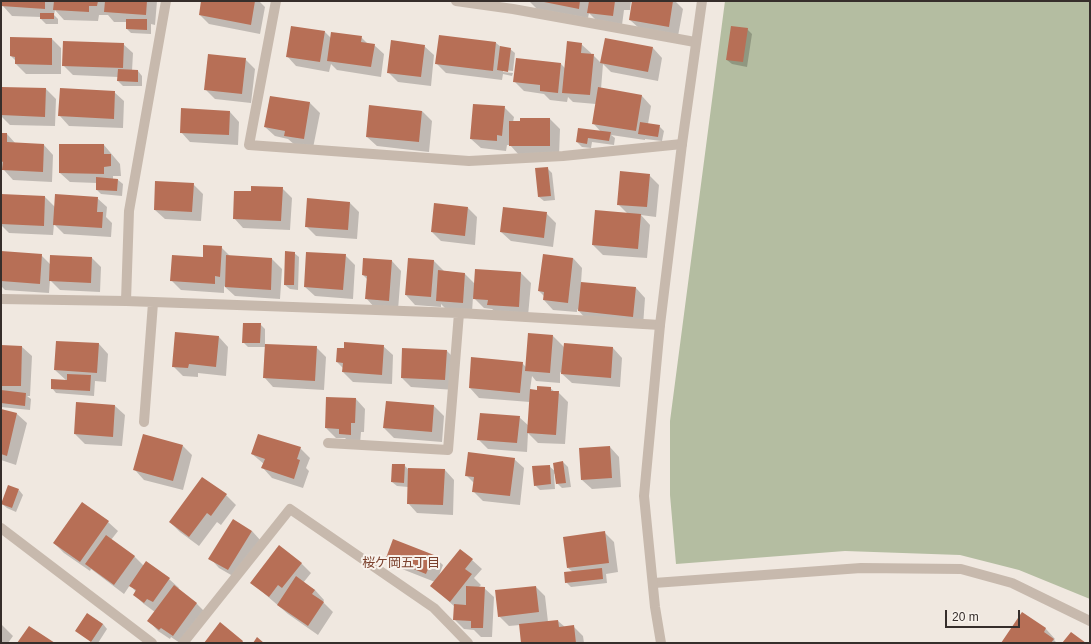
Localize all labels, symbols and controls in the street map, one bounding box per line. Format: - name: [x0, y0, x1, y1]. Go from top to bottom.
- district label: 桜ケ岡五丁目: [362, 555, 440, 571]
- scale bar: [947, 602, 1022, 628]
- text: 20 m: [952, 610, 979, 624]

